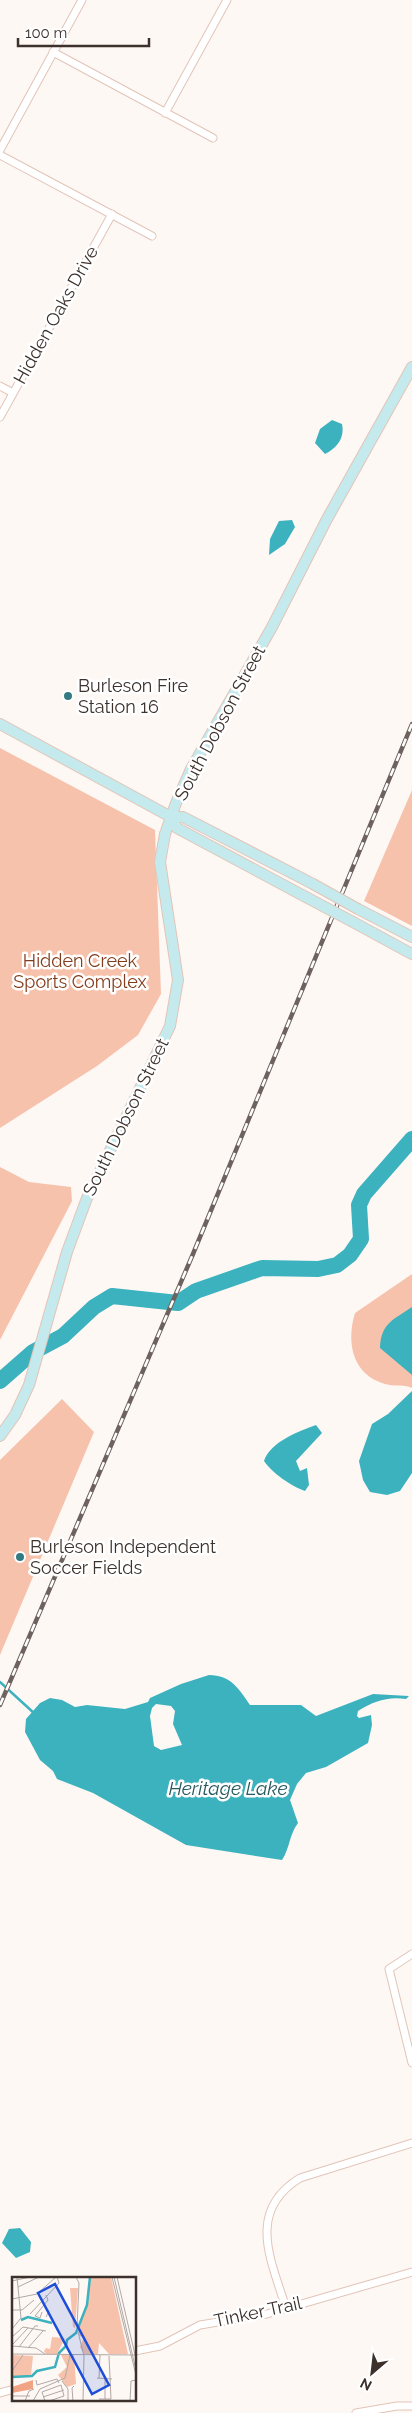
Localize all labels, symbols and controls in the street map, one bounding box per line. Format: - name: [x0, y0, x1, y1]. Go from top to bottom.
- scale bar: [18, 15, 149, 47]
- text: 100 m: [25, 24, 67, 42]
- street label: Hidden Oaks Drive: [9, 242, 102, 387]
- street label: South Dobson Street: [170, 642, 269, 804]
- place label: Burleson Fire Station 16: [78, 675, 189, 717]
- marker: Burleson Fire Station 16: [62, 690, 74, 702]
- park label: Hidden Creek Sports Complex: [13, 950, 147, 992]
- street label: South Dobson Street: [78, 1035, 173, 1199]
- place label: Burleson Independent Soccer Fields: [30, 1536, 216, 1578]
- marker: Burleson Independent Soccer Fields: [14, 1551, 26, 1563]
- water label: Heritage Lake: [168, 1777, 288, 1799]
- inset map: [12, 2277, 136, 2400]
- street label: Tinker Trail: [212, 2292, 304, 2331]
- north arrow: [347, 2348, 397, 2398]
- text: N: [357, 2375, 374, 2394]

